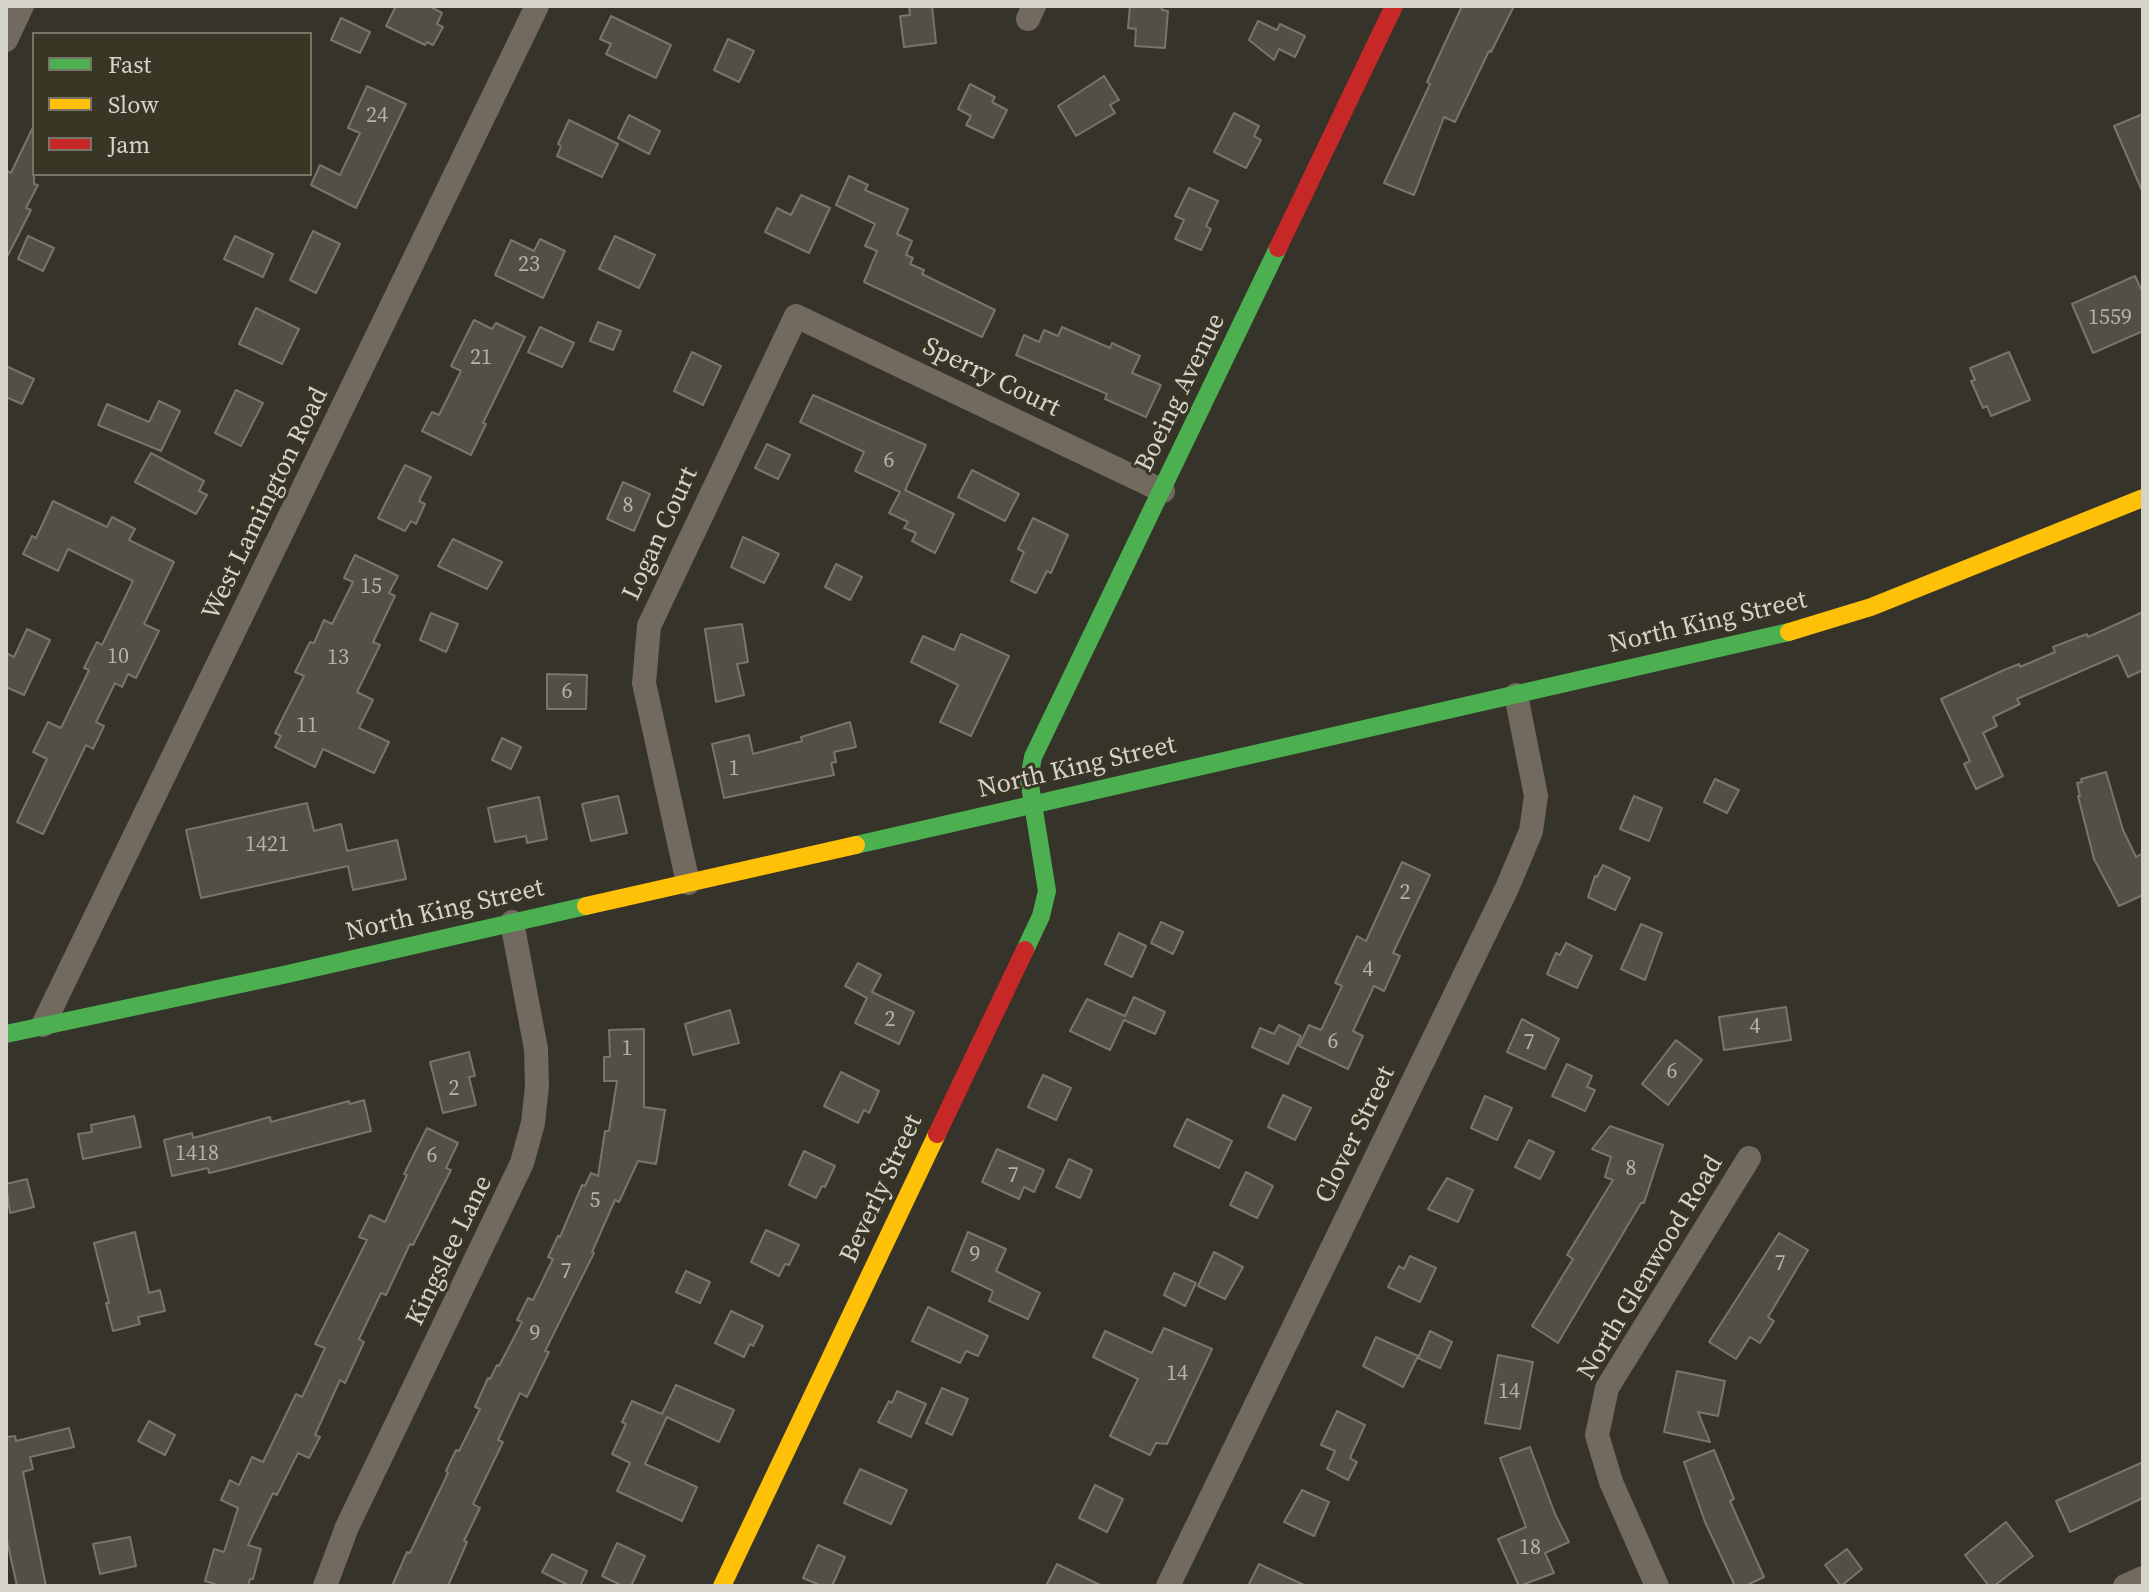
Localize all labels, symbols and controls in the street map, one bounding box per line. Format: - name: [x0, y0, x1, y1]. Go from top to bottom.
- legend: [32, 32, 312, 176]
- text: Fast: [108, 48, 151, 81]
- text: Slow: [108, 88, 159, 121]
- house number: 24: [366, 103, 388, 129]
- text: Jam: [108, 128, 150, 161]
- house number: 23: [518, 252, 540, 278]
- house number: 1559: [2088, 305, 2132, 331]
- street label: Boeing Avenue: [1129, 309, 1233, 477]
- street label: Sperry Court: [917, 331, 1065, 425]
- house number: 21: [470, 345, 492, 371]
- street label: West Lamington Road: [196, 383, 336, 625]
- house number: 6: [884, 448, 894, 474]
- street label: Logan Court: [617, 463, 705, 605]
- house number: 8: [623, 493, 633, 519]
- house number: 15: [360, 574, 382, 600]
- street label: North King Street: [1606, 585, 1810, 661]
- house number: 10: [107, 644, 129, 670]
- house number: 13: [327, 645, 349, 671]
- house number: 6: [562, 679, 572, 705]
- house number: 11: [296, 713, 318, 739]
- street label: North King Street: [975, 730, 1179, 806]
- house number: 1: [729, 756, 739, 782]
- house number: 1421: [245, 832, 289, 858]
- street label: North King Street: [343, 873, 547, 949]
- house number: 2: [1400, 880, 1410, 906]
- house number: 4: [1363, 957, 1373, 983]
- house number: 2: [885, 1007, 895, 1033]
- house number: 4: [1750, 1014, 1760, 1040]
- house number: 6: [1328, 1029, 1338, 1055]
- house number: 7: [1524, 1030, 1534, 1056]
- house number: 1: [622, 1036, 632, 1062]
- house number: 6: [1667, 1059, 1677, 1085]
- street label: Clover Street: [1309, 1061, 1403, 1209]
- house number: 2: [449, 1076, 459, 1102]
- street label: Beverly Street: [834, 1110, 930, 1268]
- house number: 1418: [175, 1141, 219, 1167]
- house number: 6: [427, 1143, 437, 1169]
- street label: North Glenwood Road: [1572, 1150, 1730, 1386]
- house number: 8: [1626, 1156, 1636, 1182]
- house number: 7: [1008, 1163, 1018, 1189]
- street label: Kingslee Lane: [400, 1171, 500, 1331]
- house number: 5: [590, 1188, 600, 1214]
- house number: 9: [970, 1242, 980, 1268]
- house number: 7: [1775, 1251, 1785, 1277]
- house number: 7: [561, 1259, 571, 1285]
- house number: 9: [530, 1321, 540, 1347]
- house number: 14: [1166, 1361, 1188, 1387]
- house number: 14: [1498, 1379, 1520, 1405]
- house number: 18: [1519, 1535, 1541, 1561]

